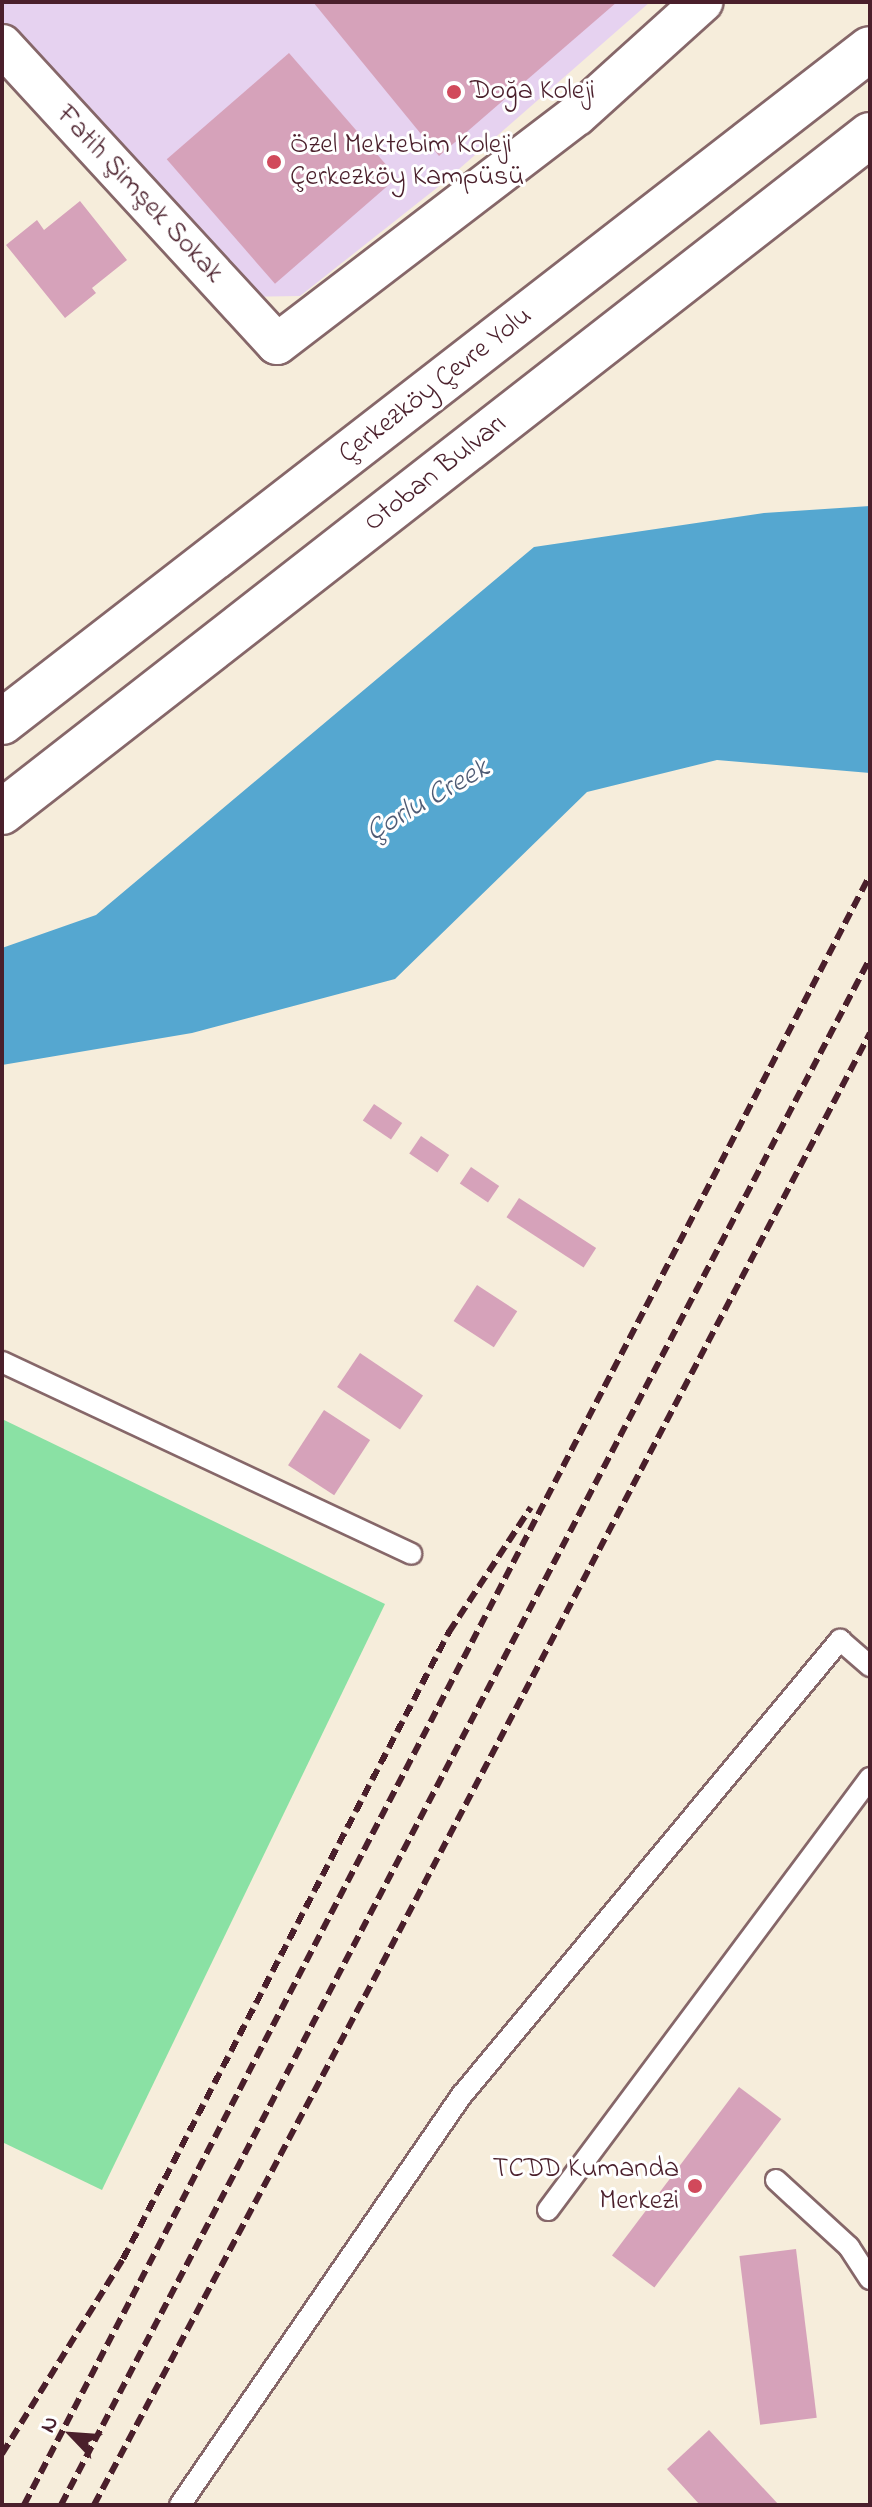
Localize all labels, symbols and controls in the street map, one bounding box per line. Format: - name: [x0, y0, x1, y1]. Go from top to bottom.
- place label: Doğa Koleji: [470, 75, 595, 109]
- marker: Doğa Koleji: [445, 83, 463, 101]
- street label: Fatih Şimşek Sokak: [48, 99, 230, 291]
- place label: Özel Mektebim Koleji Çerkezköy Kampüsü: [290, 129, 524, 195]
- marker: Özel Mektebim Koleji Çerkezköy Kampüsü: [265, 153, 283, 171]
- street label: Çerkezköy Çevre Yolu: [333, 300, 539, 472]
- street label: Otoban Bulvarı: [358, 408, 514, 540]
- water label: Çorlu Creek: [360, 751, 496, 851]
- place label: TCDD Kumanda Merkezi: [492, 2153, 679, 2219]
- marker: TCDD Kumanda Merkezi: [686, 2177, 704, 2195]
- north arrow: [32, 2395, 112, 2475]
- text: N: [33, 2411, 68, 2438]

